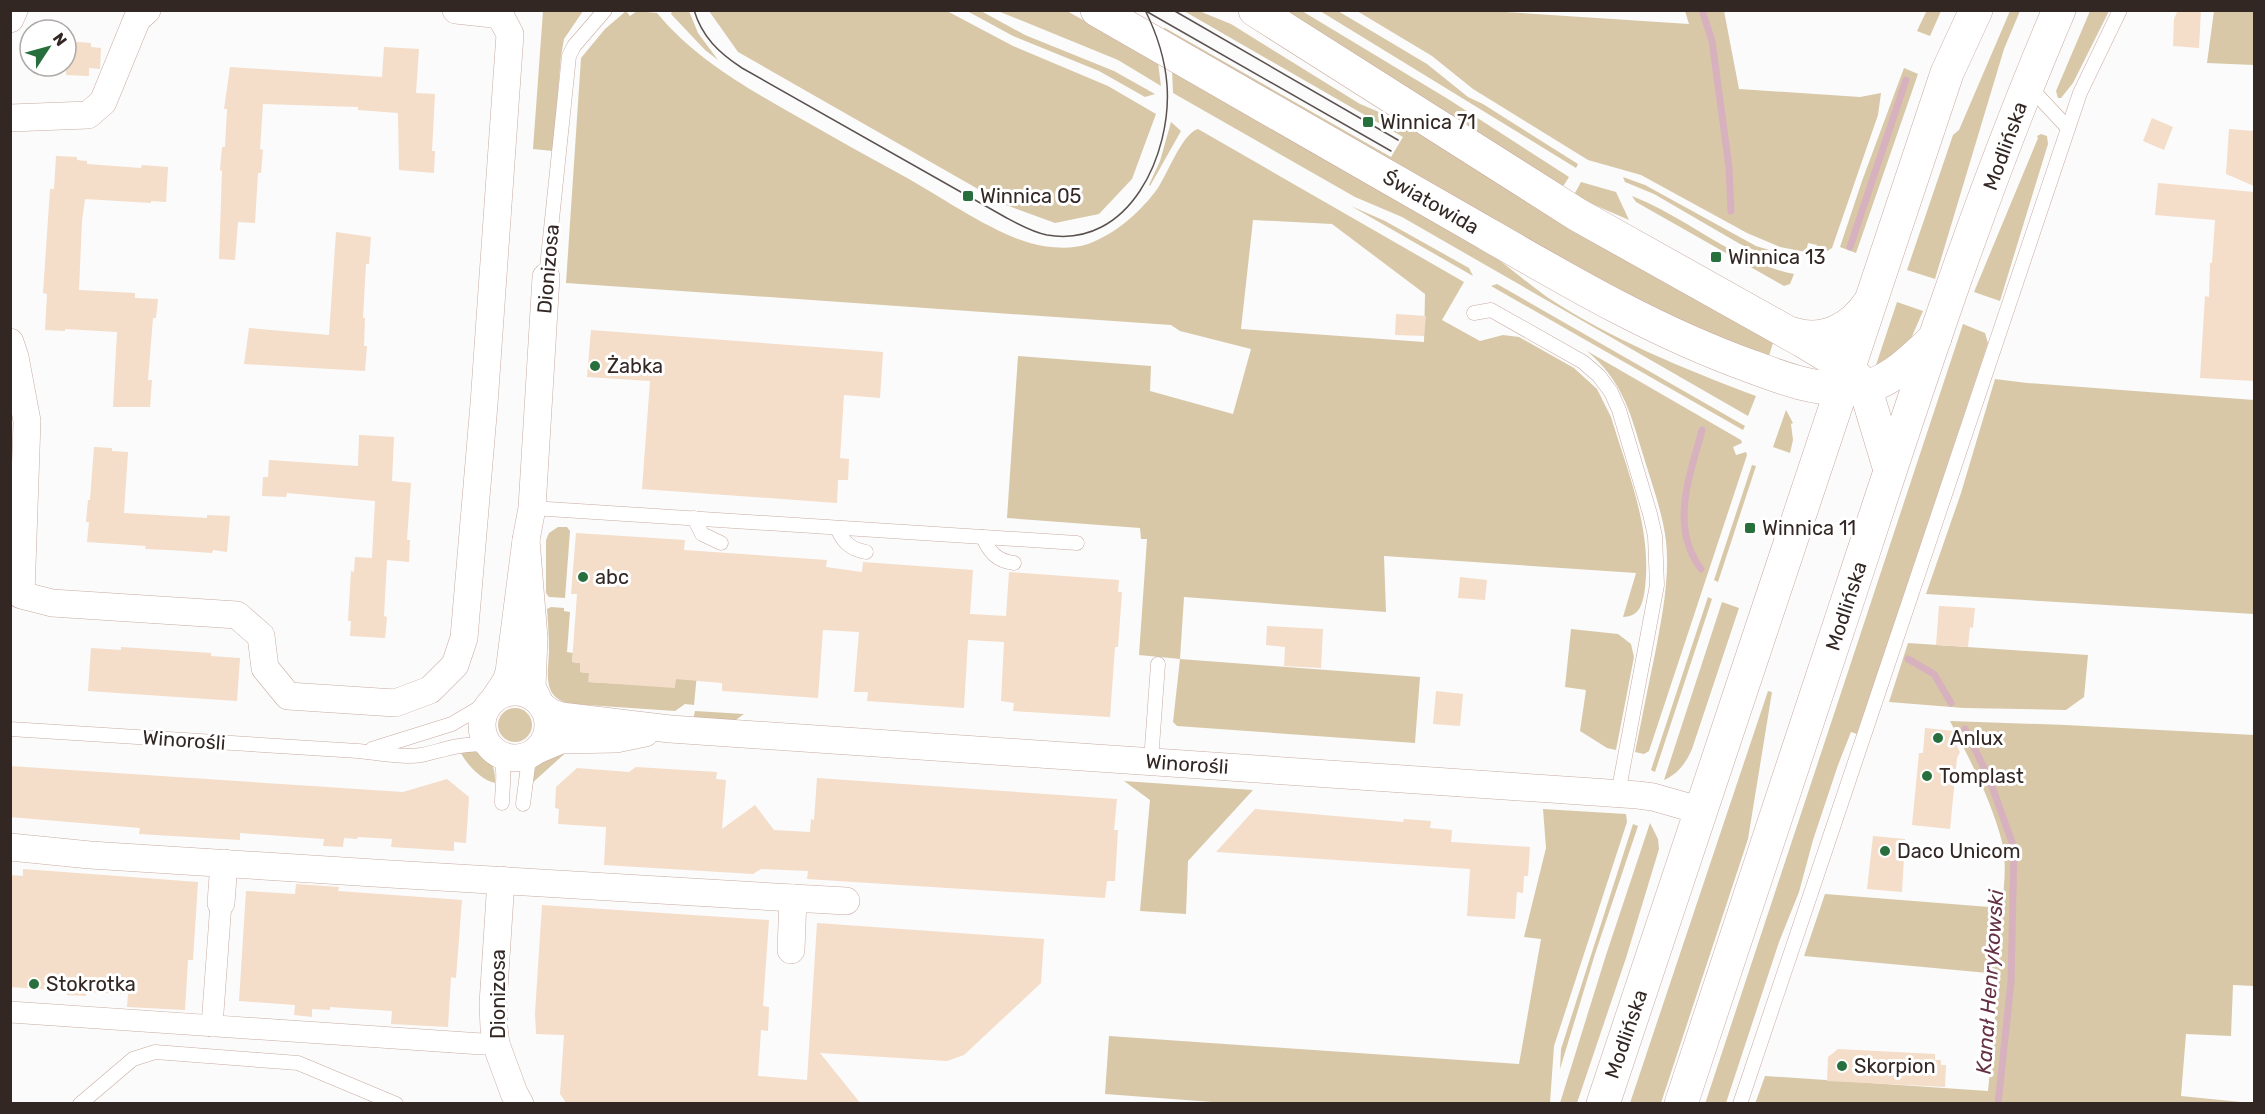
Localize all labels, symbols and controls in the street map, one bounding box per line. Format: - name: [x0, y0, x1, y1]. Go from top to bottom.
- north arrow: [18, 18, 78, 78]
- text: N: [49, 29, 71, 50]
- street label: Modlińska: [1978, 98, 2032, 194]
- place label: Winnica 71: [1380, 110, 1476, 134]
- marker: Winnica 71: [1361, 115, 1375, 129]
- street label: Światowida: [1379, 165, 1483, 239]
- place label: Winnica 05: [980, 184, 1082, 208]
- marker: Winnica 05: [961, 189, 975, 203]
- street label: Dionizosa: [532, 223, 564, 315]
- place label: Winnica 13: [1728, 245, 1826, 269]
- marker: Winnica 13: [1709, 250, 1723, 264]
- place label: Żabka: [607, 354, 663, 378]
- marker: Żabka: [588, 359, 602, 373]
- place label: Winnica 11: [1762, 516, 1856, 540]
- marker: Winnica 11: [1743, 521, 1757, 535]
- street label: Modlińska: [1820, 558, 1872, 654]
- place label: abc: [595, 565, 629, 589]
- marker: abc: [576, 570, 590, 584]
- street label: Winorośli: [142, 725, 226, 755]
- place label: Anlux: [1950, 726, 2003, 750]
- marker: Anlux: [1931, 731, 1945, 745]
- street label: Winorośli: [1145, 749, 1229, 779]
- place label: Tomplast: [1939, 764, 2024, 788]
- marker: Tomplast: [1920, 769, 1934, 783]
- place label: Daco Unicom: [1897, 839, 2021, 863]
- marker: Daco Unicom: [1878, 844, 1892, 858]
- water label: Kanał Henrykowski: [1971, 888, 2008, 1075]
- street label: Dionizosa: [486, 949, 510, 1039]
- place label: Stokrotka: [46, 972, 136, 996]
- marker: Stokrotka: [27, 977, 41, 991]
- street label: Modlińska: [1600, 986, 1652, 1082]
- place label: Skorpion: [1854, 1054, 1936, 1078]
- marker: Skorpion: [1835, 1059, 1849, 1073]

